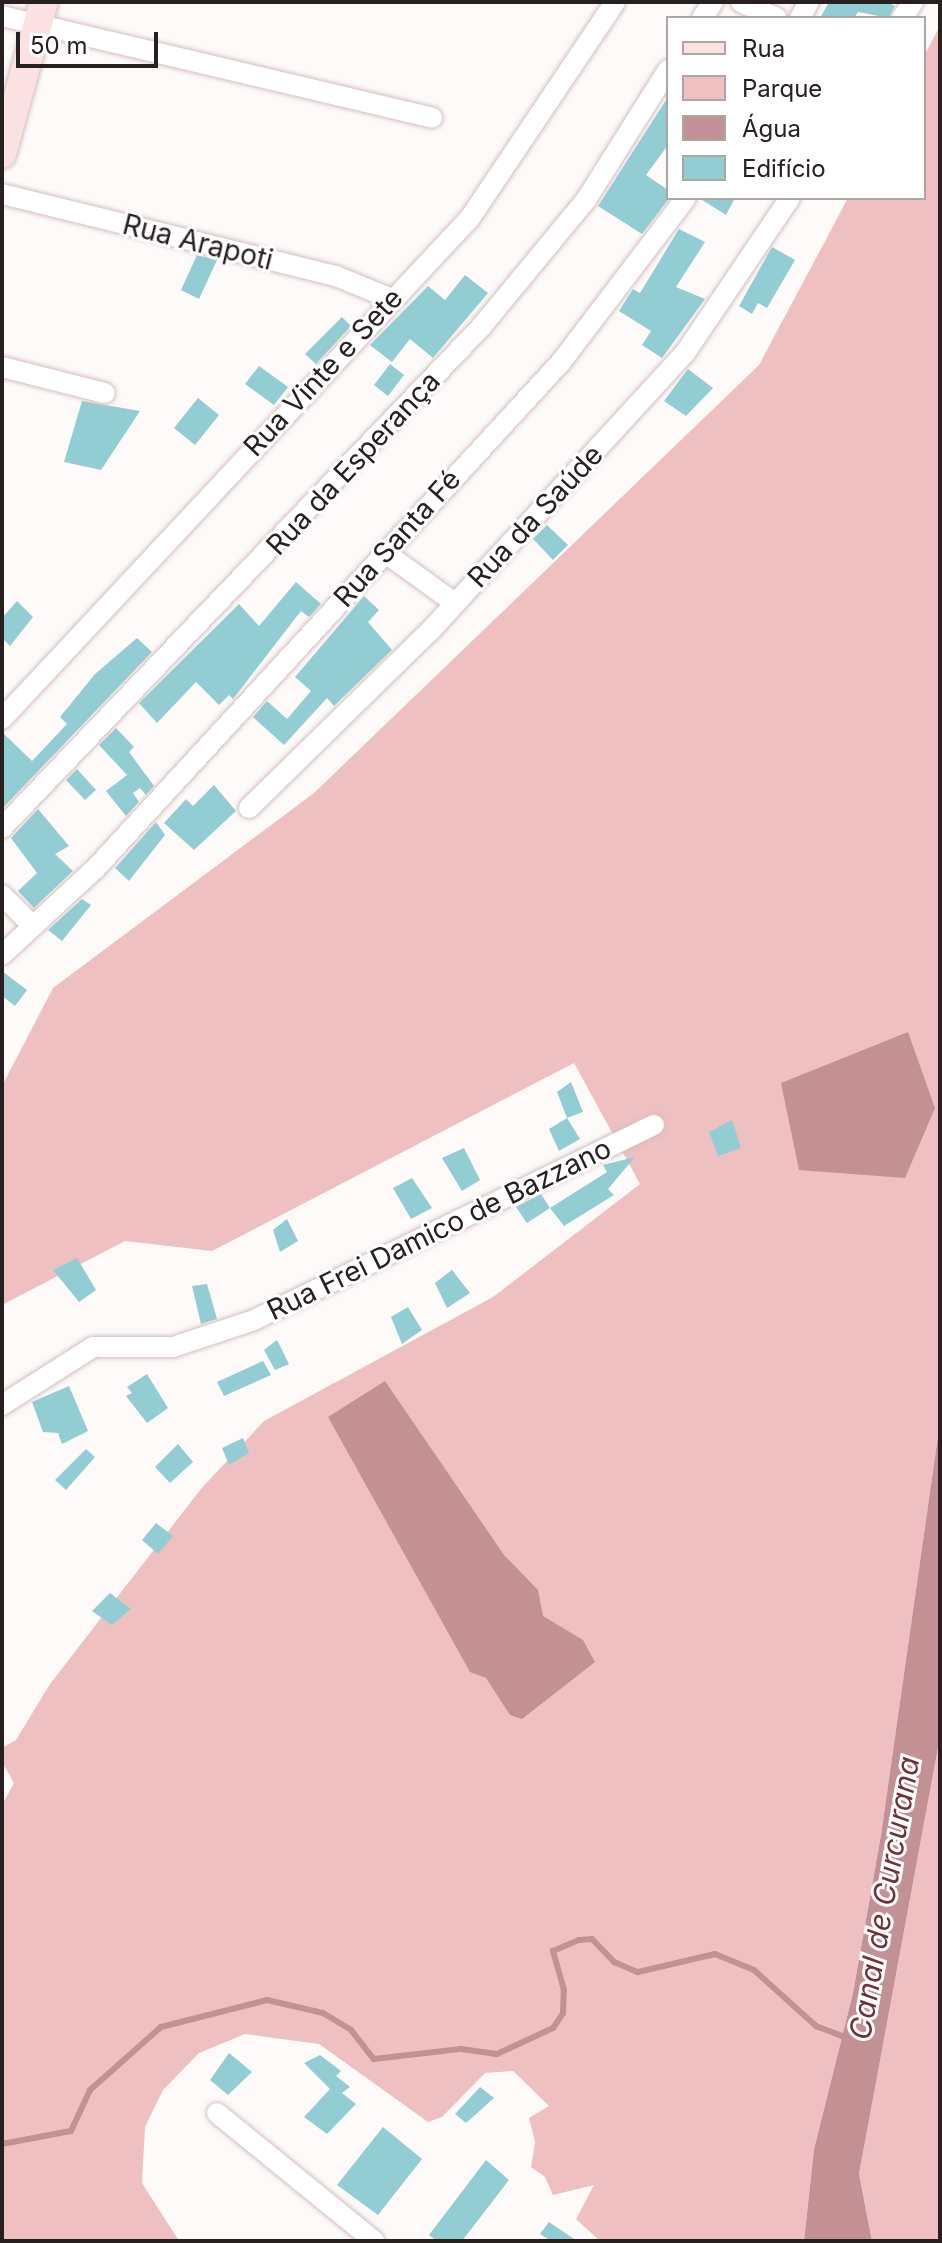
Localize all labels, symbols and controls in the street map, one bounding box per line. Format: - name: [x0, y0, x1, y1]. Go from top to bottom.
- scale bar: [20, 16, 162, 66]
- legend: [666, 16, 926, 200]
- text: 50 m: [30, 31, 88, 60]
- text: Rua: [742, 34, 785, 63]
- text: Parque: [742, 74, 822, 103]
- text: Água: [742, 114, 801, 143]
- text: Edifício: [742, 154, 826, 183]
- street label: Rua Arapoti: [119, 207, 277, 277]
- street label: Rua Vinte e Sete: [237, 281, 409, 463]
- street label: Rua da Esperança: [259, 364, 447, 562]
- street label: Rua da Saúde: [460, 438, 610, 594]
- street label: Rua Santa Fé: [327, 462, 467, 614]
- street label: Rua Frei Damico de Bazzano: [262, 1131, 616, 1327]
- water label: Canal de Curcurana: [841, 1754, 927, 2042]

